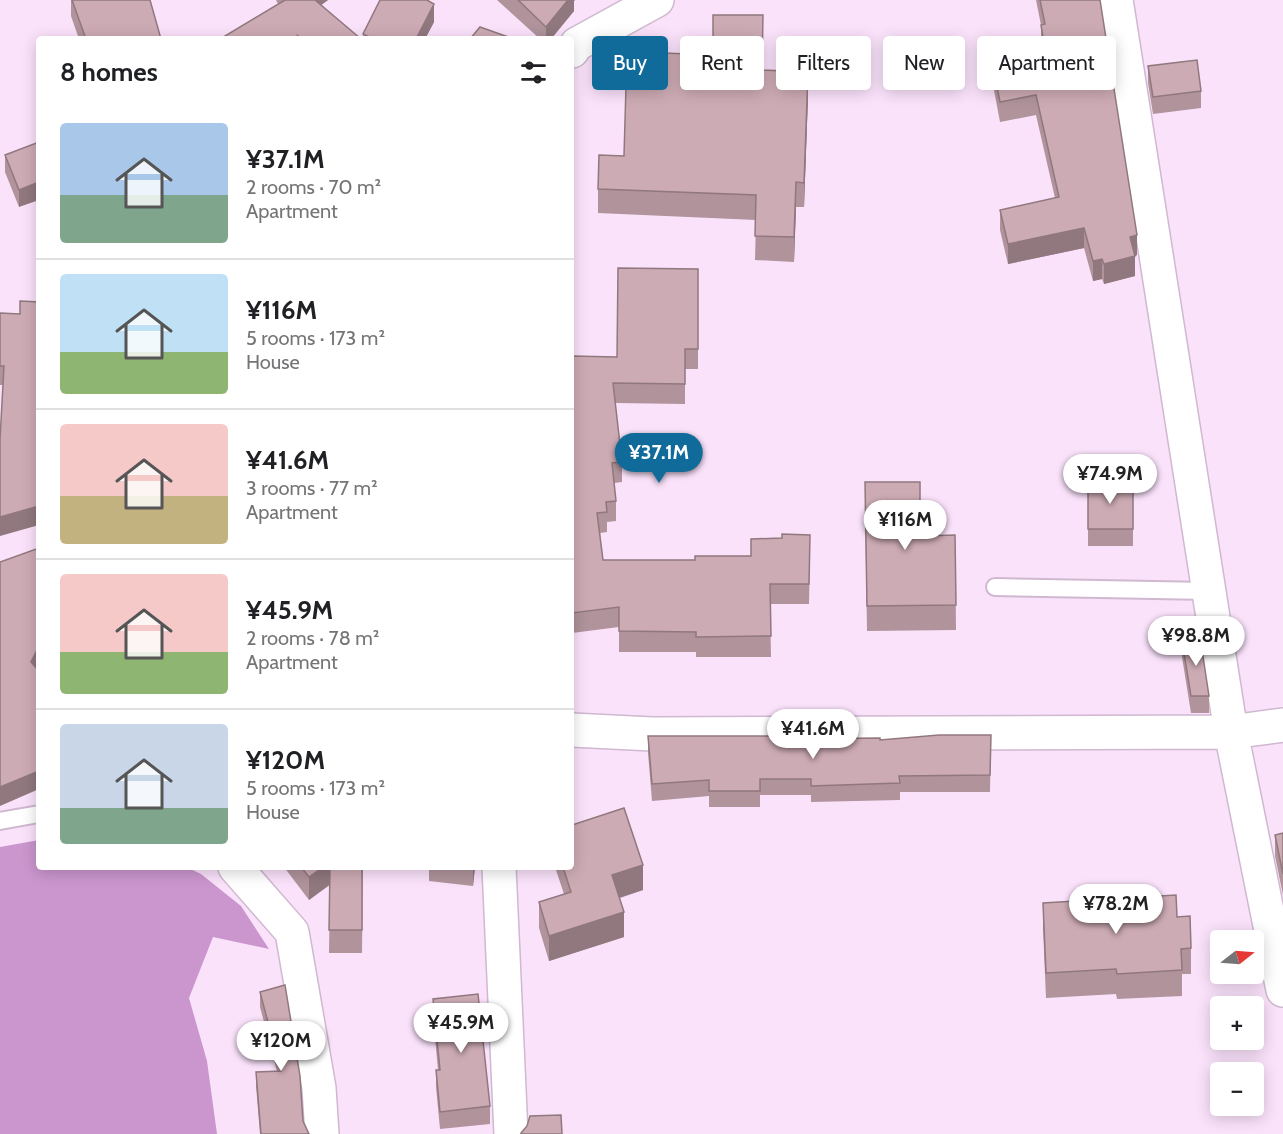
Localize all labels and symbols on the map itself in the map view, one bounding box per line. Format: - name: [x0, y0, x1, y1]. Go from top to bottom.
- pin: ¥37.1M: [610, 433, 708, 484]
- pin: ¥74.9M: [1061, 454, 1159, 505]
- pin: ¥116M: [863, 500, 947, 551]
- pin: ¥98.8M: [1147, 616, 1245, 667]
- pin: ¥41.6M: [764, 709, 862, 760]
- pin: ¥78.2M: [1067, 884, 1165, 935]
- north arrow: [1210, 930, 1264, 984]
- pin: ¥45.9M: [412, 1003, 510, 1054]
- pin: ¥120M: [239, 1021, 323, 1072]

